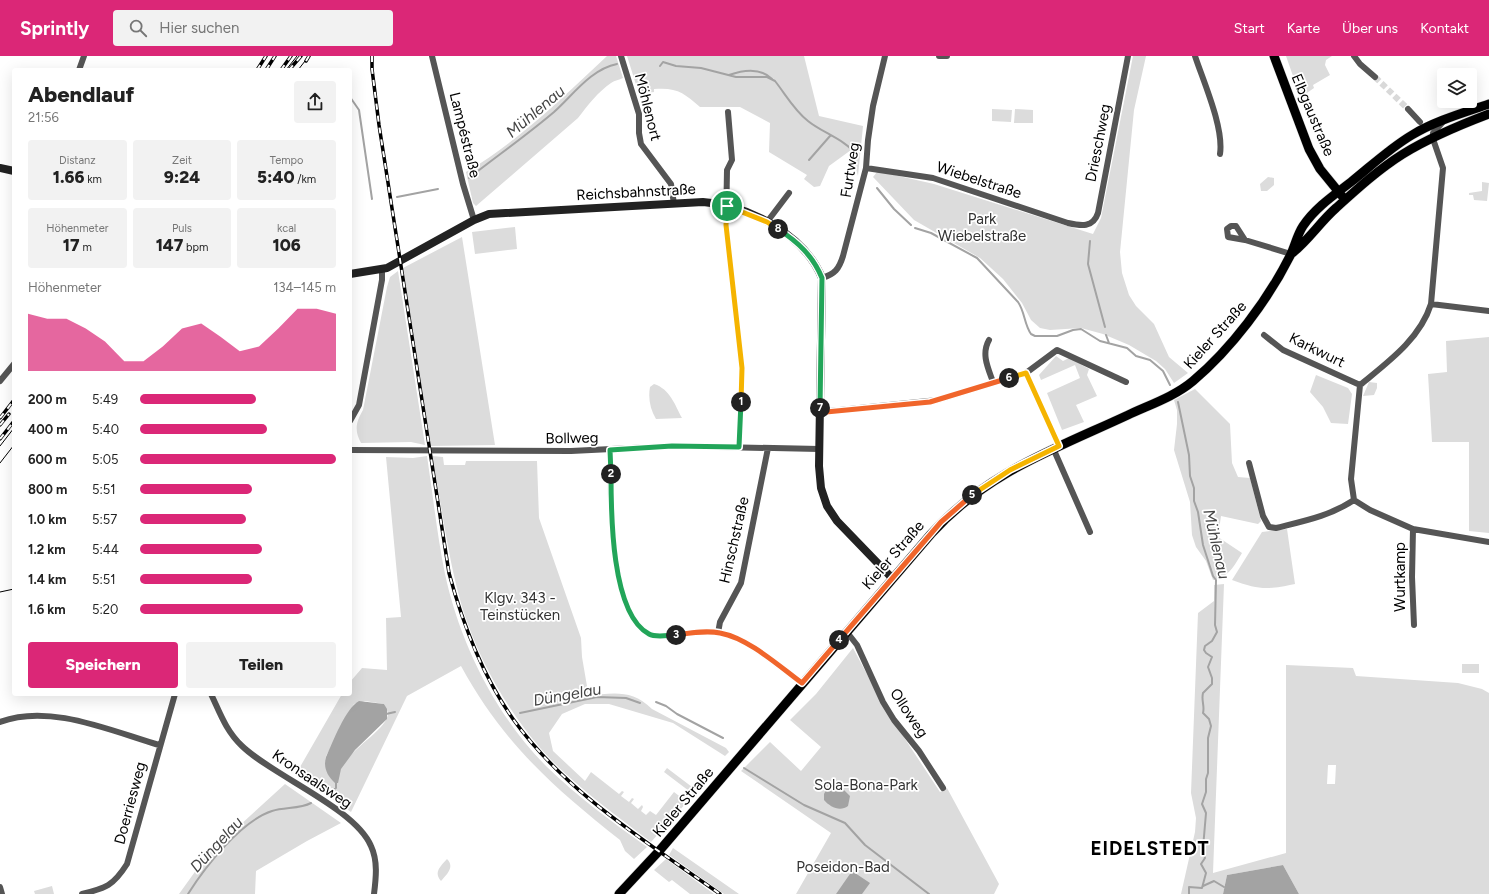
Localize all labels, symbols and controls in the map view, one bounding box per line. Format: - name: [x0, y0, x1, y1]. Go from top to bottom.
- search box: [113, 10, 393, 46]
- text: Sprintly: [20, 17, 89, 40]
- icon: search: [127, 17, 149, 39]
- text: Hier suchen: [159, 19, 239, 37]
- text: Start: [1234, 20, 1265, 37]
- text: Karte: [1287, 20, 1320, 37]
- text: Über uns: [1342, 20, 1398, 37]
- text: Kontakt: [1420, 20, 1469, 37]
- map controls: [1437, 68, 1477, 108]
- button: layers: [1437, 68, 1477, 108]
- street label: Möhlenort: [631, 71, 665, 143]
- street label: Elbgaustraße: [1288, 71, 1338, 159]
- text: Abendlauf: [28, 81, 134, 108]
- button: share: [294, 81, 336, 123]
- water label: Mühlenau: [502, 81, 569, 141]
- street label: Lampéstraße: [446, 90, 484, 180]
- street label: Drieschweg: [1082, 103, 1114, 183]
- text: 21:56: [28, 110, 59, 125]
- street label: Furtweg: [837, 141, 863, 199]
- text: Distanz: [59, 154, 96, 167]
- text: Zeit: [172, 154, 192, 167]
- text: Tempo: [270, 154, 303, 167]
- street label: Wiebelstraße: [934, 158, 1024, 202]
- text: 1.66: [53, 167, 84, 187]
- text: 9:24: [164, 167, 200, 187]
- text: 5:40: [257, 167, 295, 187]
- text: km: [84, 173, 102, 186]
- text: /km: [295, 173, 316, 186]
- street label: Reichsbahnstraße: [576, 180, 696, 204]
- pin: [710, 189, 744, 223]
- icon: arrive: [716, 195, 738, 217]
- park label: Park Wiebelstraße: [938, 210, 1026, 245]
- pin: 8: [768, 219, 788, 239]
- text: Höhenmeter: [46, 222, 108, 235]
- text: Puls: [172, 222, 192, 235]
- text: kcal: [277, 222, 296, 235]
- text: 8: [775, 222, 781, 235]
- text: 17: [63, 235, 80, 255]
- text: 147: [156, 235, 183, 255]
- text: 106: [273, 235, 301, 255]
- text: m: [80, 241, 92, 254]
- text: bpm: [183, 241, 208, 254]
- text: Höhenmeter: [28, 280, 101, 295]
- text: 134–145 m: [273, 280, 336, 295]
- street label: Kieler Straße: [1180, 297, 1250, 373]
- street label: Karkwurt: [1286, 329, 1348, 371]
- pin: 6: [999, 368, 1019, 388]
- text: 6: [1006, 371, 1012, 384]
- text: 200 m: [28, 392, 67, 407]
- text: 5:49: [92, 392, 118, 407]
- pin: 1: [731, 392, 751, 412]
- text: 1: [739, 395, 743, 408]
- pin: 7: [810, 398, 830, 418]
- text: 7: [817, 401, 823, 414]
- text: 400 m: [28, 422, 68, 437]
- text: 5:40: [92, 422, 119, 437]
- street label: Bollweg: [545, 429, 599, 447]
- text: 600 m: [28, 452, 67, 467]
- text: 5:05: [92, 452, 119, 467]
- pin: 2: [601, 464, 621, 484]
- text: 2: [608, 467, 614, 480]
- text: 800 m: [28, 482, 67, 497]
- text: 5:51: [92, 482, 116, 497]
- pin: 5: [962, 485, 982, 505]
- text: 5: [969, 488, 975, 501]
- street label: Hinschstraße: [715, 495, 753, 585]
- water label: Mühlenau: [1199, 507, 1234, 581]
- text: 1.0 km: [28, 512, 67, 527]
- text: 5:57: [92, 512, 117, 527]
- street label: Kieler Straße: [858, 517, 928, 593]
- text: 1.2 km: [28, 542, 66, 557]
- text: 5:44: [92, 542, 119, 557]
- street label: Wurtkamp: [1391, 542, 1409, 612]
- text: 1.4 km: [28, 572, 66, 587]
- text: 5:51: [92, 572, 116, 587]
- park label: Klgv. 343 - Teinstücken: [480, 589, 560, 624]
- text: 1.6 km: [28, 602, 66, 617]
- text: 5:20: [92, 602, 118, 617]
- pin: 3: [666, 625, 686, 645]
- text: 3: [673, 628, 679, 641]
- pin: 4: [829, 630, 849, 650]
- text: 4: [836, 633, 842, 646]
- button: Speichern: [28, 642, 178, 688]
- button: Teilen: [186, 642, 336, 688]
- water label: Düngelau: [532, 679, 603, 710]
- street label: Olloweg: [886, 685, 932, 741]
- street label: Kronsaalsweg: [269, 746, 355, 812]
- street label: Doerriesweg: [110, 760, 150, 846]
- street label: Kieler Straße: [649, 764, 717, 840]
- park label: Sola-Bona-Park: [814, 776, 919, 794]
- water label: Düngelau: [186, 813, 247, 876]
- district label: EIDELSTEDT: [1090, 837, 1210, 860]
- park label: Poseidon-Bad: [796, 858, 890, 876]

